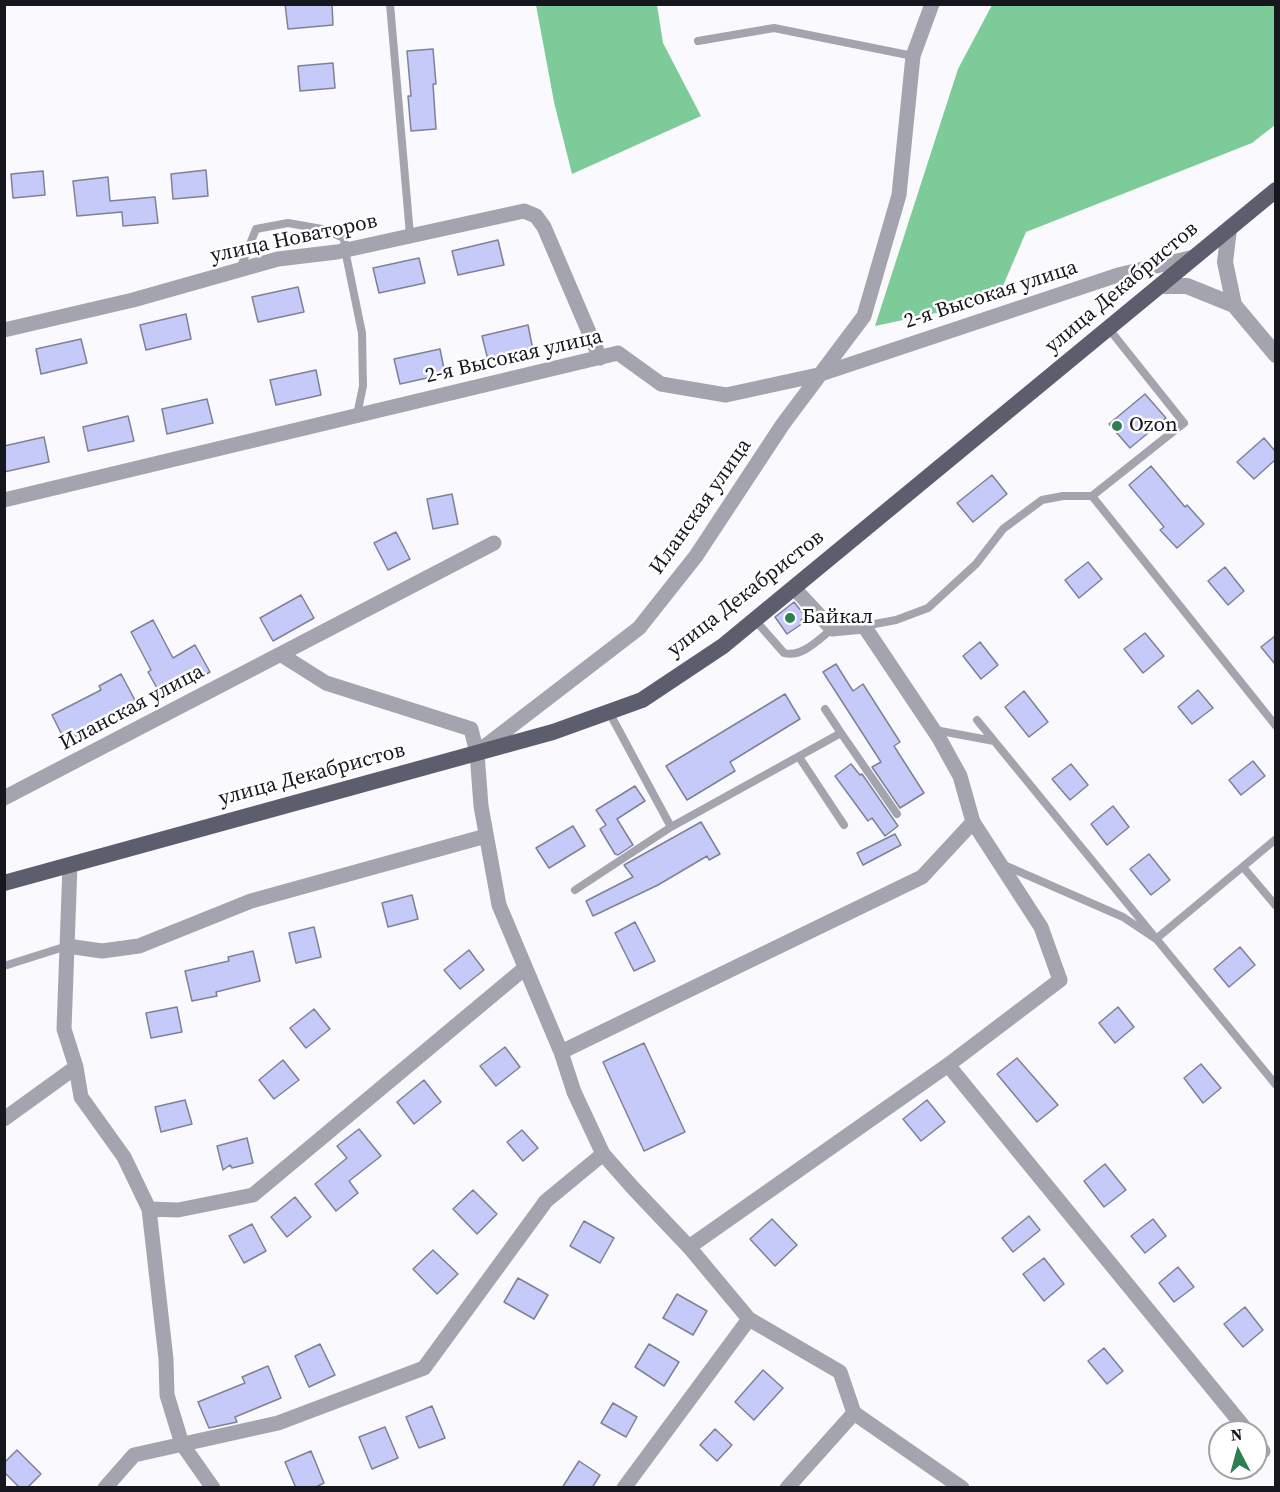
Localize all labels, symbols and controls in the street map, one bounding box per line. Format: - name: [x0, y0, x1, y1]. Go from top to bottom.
- street label: улица Новаторов: [208, 209, 380, 269]
- street label: улица Декабристов: [1040, 217, 1204, 359]
- street label: 2-я Высокая улица: [901, 255, 1081, 335]
- street label: 2-я Высокая улица: [423, 324, 605, 390]
- place label: Ozon: [1129, 413, 1178, 439]
- marker: Ozon: [1110, 419, 1124, 433]
- street label: Иланская улица: [645, 434, 757, 580]
- street label: улица Декабристов: [663, 525, 829, 663]
- place label: Байкал: [802, 605, 873, 631]
- marker: Байкал: [783, 611, 797, 625]
- street label: Иланская улица: [55, 659, 209, 757]
- street label: улица Декабристов: [216, 738, 408, 812]
- north arrow: [1208, 1420, 1268, 1480]
- text: N: [1229, 1423, 1243, 1446]

